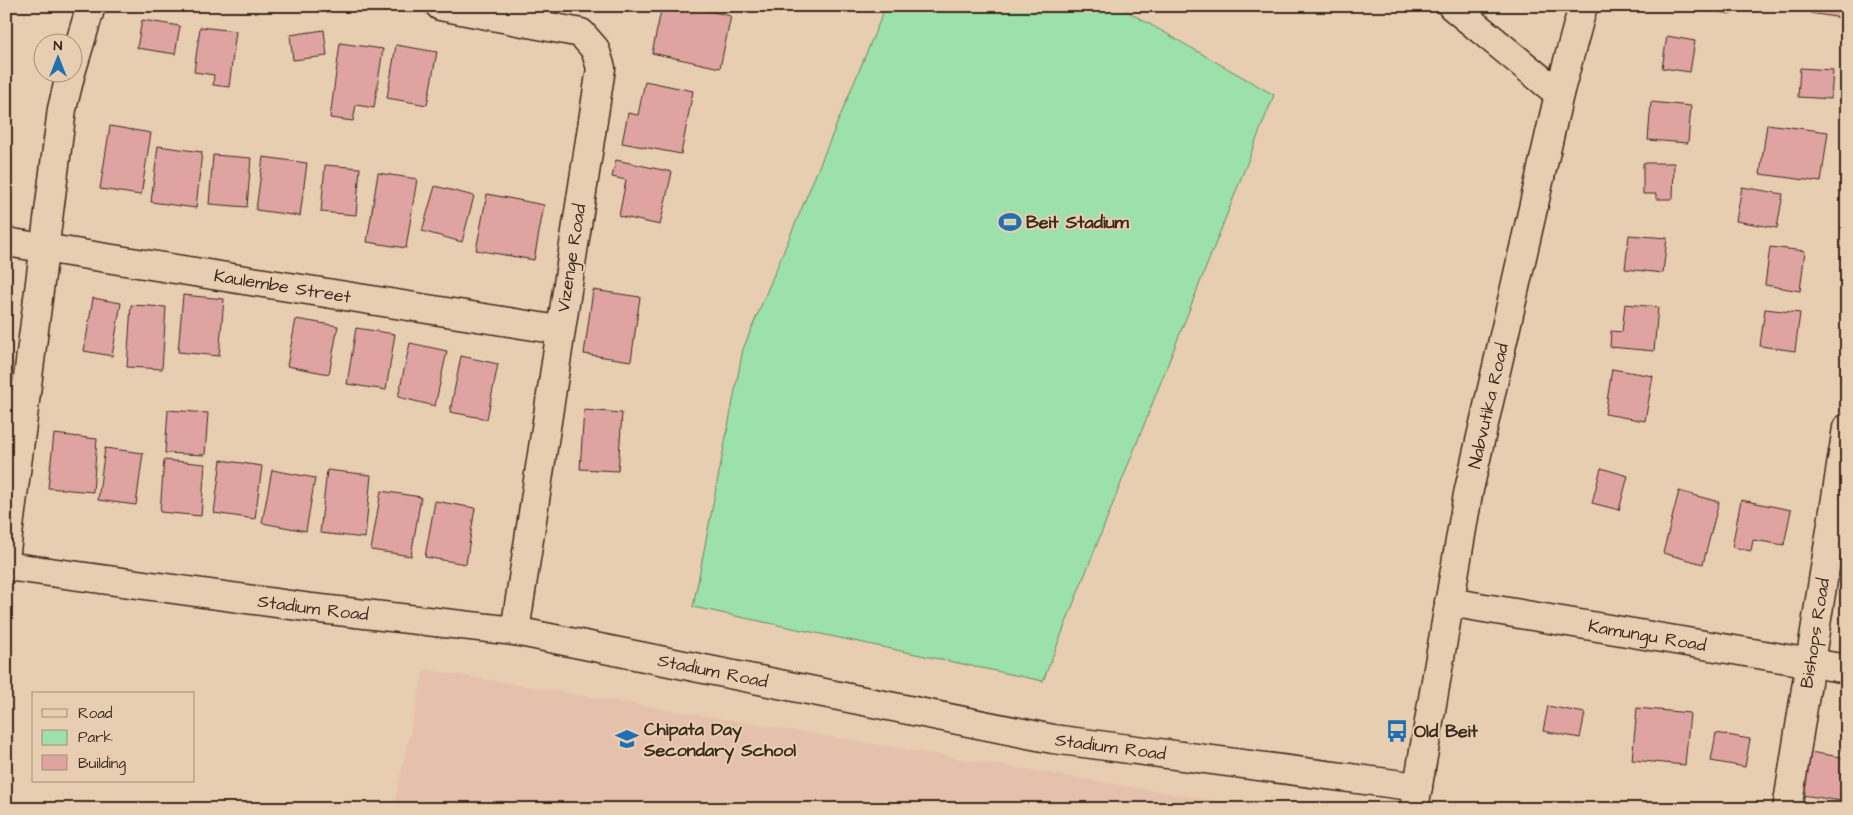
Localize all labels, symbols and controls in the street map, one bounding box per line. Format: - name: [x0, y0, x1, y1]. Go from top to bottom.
- north arrow: [32, 32, 82, 82]
- text: N: [54, 36, 63, 56]
- street label: Vizenge Road: [551, 202, 593, 314]
- sports icon: Beit Stadium: [997, 209, 1023, 235]
- place label: Beit Stadium: [1026, 210, 1130, 235]
- street label: Kaulembe Street: [212, 263, 353, 310]
- street label: Nabvutika Road: [1462, 341, 1515, 471]
- street label: Bishops Road: [1794, 576, 1836, 690]
- street label: Stadium Road: [256, 589, 370, 627]
- street label: Kamungu Road: [1586, 614, 1708, 658]
- street label: Stadium Road: [656, 648, 770, 694]
- legend: [32, 692, 195, 782]
- text: Road: [78, 703, 113, 724]
- place label: Chipata Day Secondary School: [643, 717, 796, 764]
- bus stop icon: Old Beit: [1384, 718, 1410, 744]
- place label: Old Beit: [1414, 719, 1479, 744]
- school or university icon: Chipata Day Secondary School: [614, 726, 640, 752]
- text: Park: [78, 727, 113, 748]
- street label: Stadium Road: [1054, 727, 1168, 767]
- text: Building: [78, 753, 126, 775]

